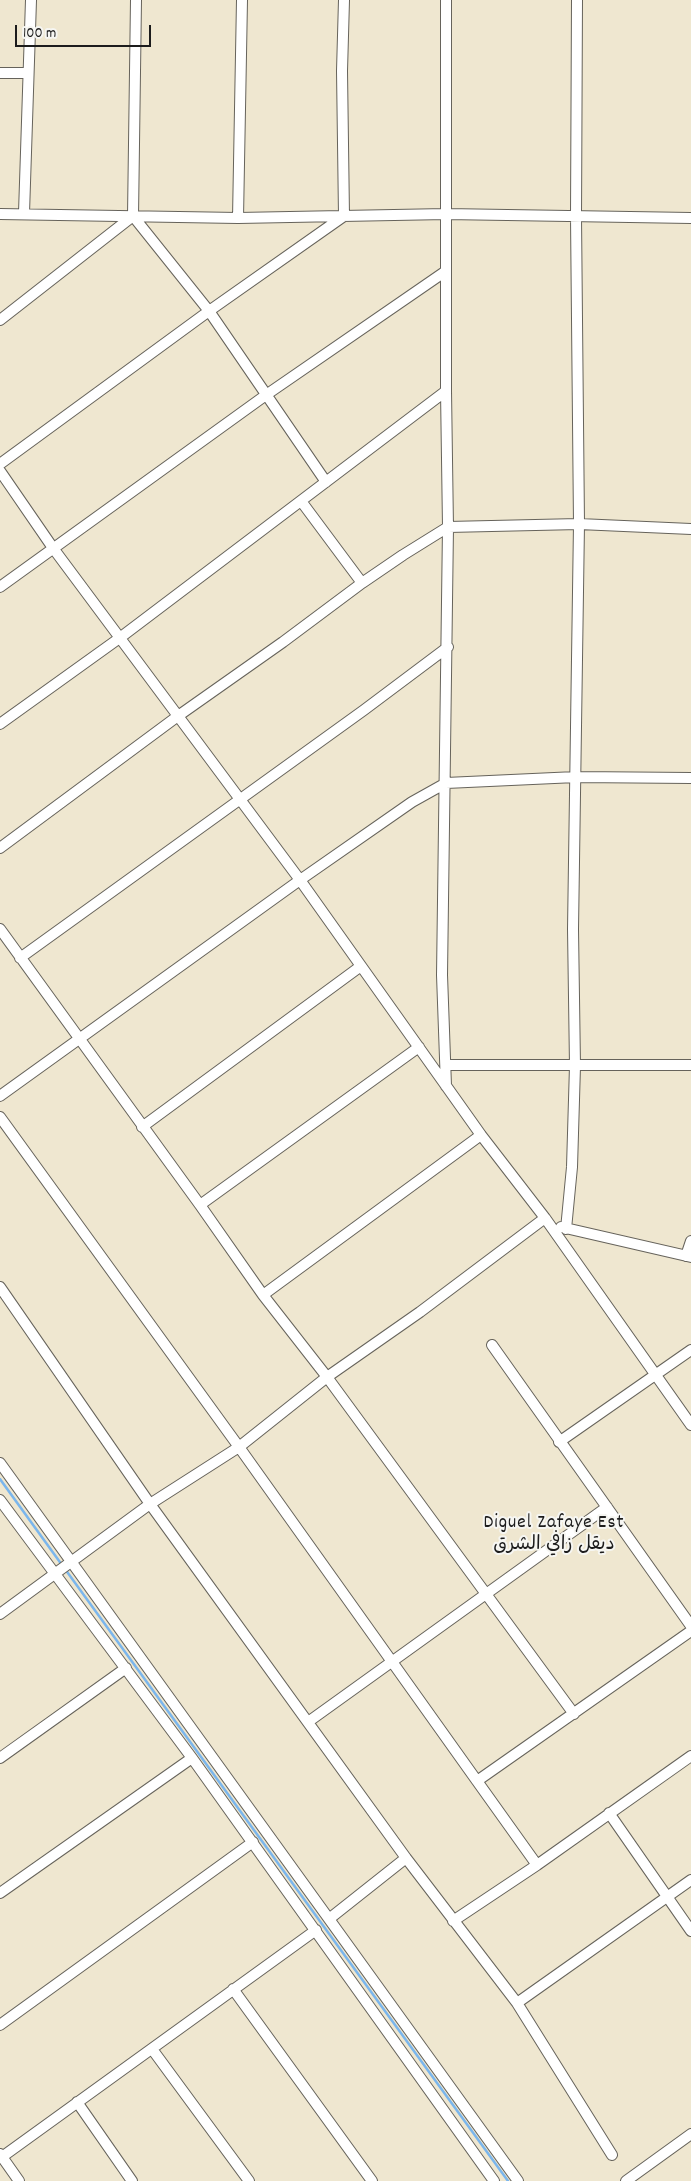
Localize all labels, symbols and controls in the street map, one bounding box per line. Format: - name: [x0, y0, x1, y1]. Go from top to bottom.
- scale bar: [18, 15, 154, 47]
- text: 100 m: [23, 23, 56, 45]
- district label: Diguel Zafaye Est ديقل زافي الشرق: [481, 1513, 627, 1557]

